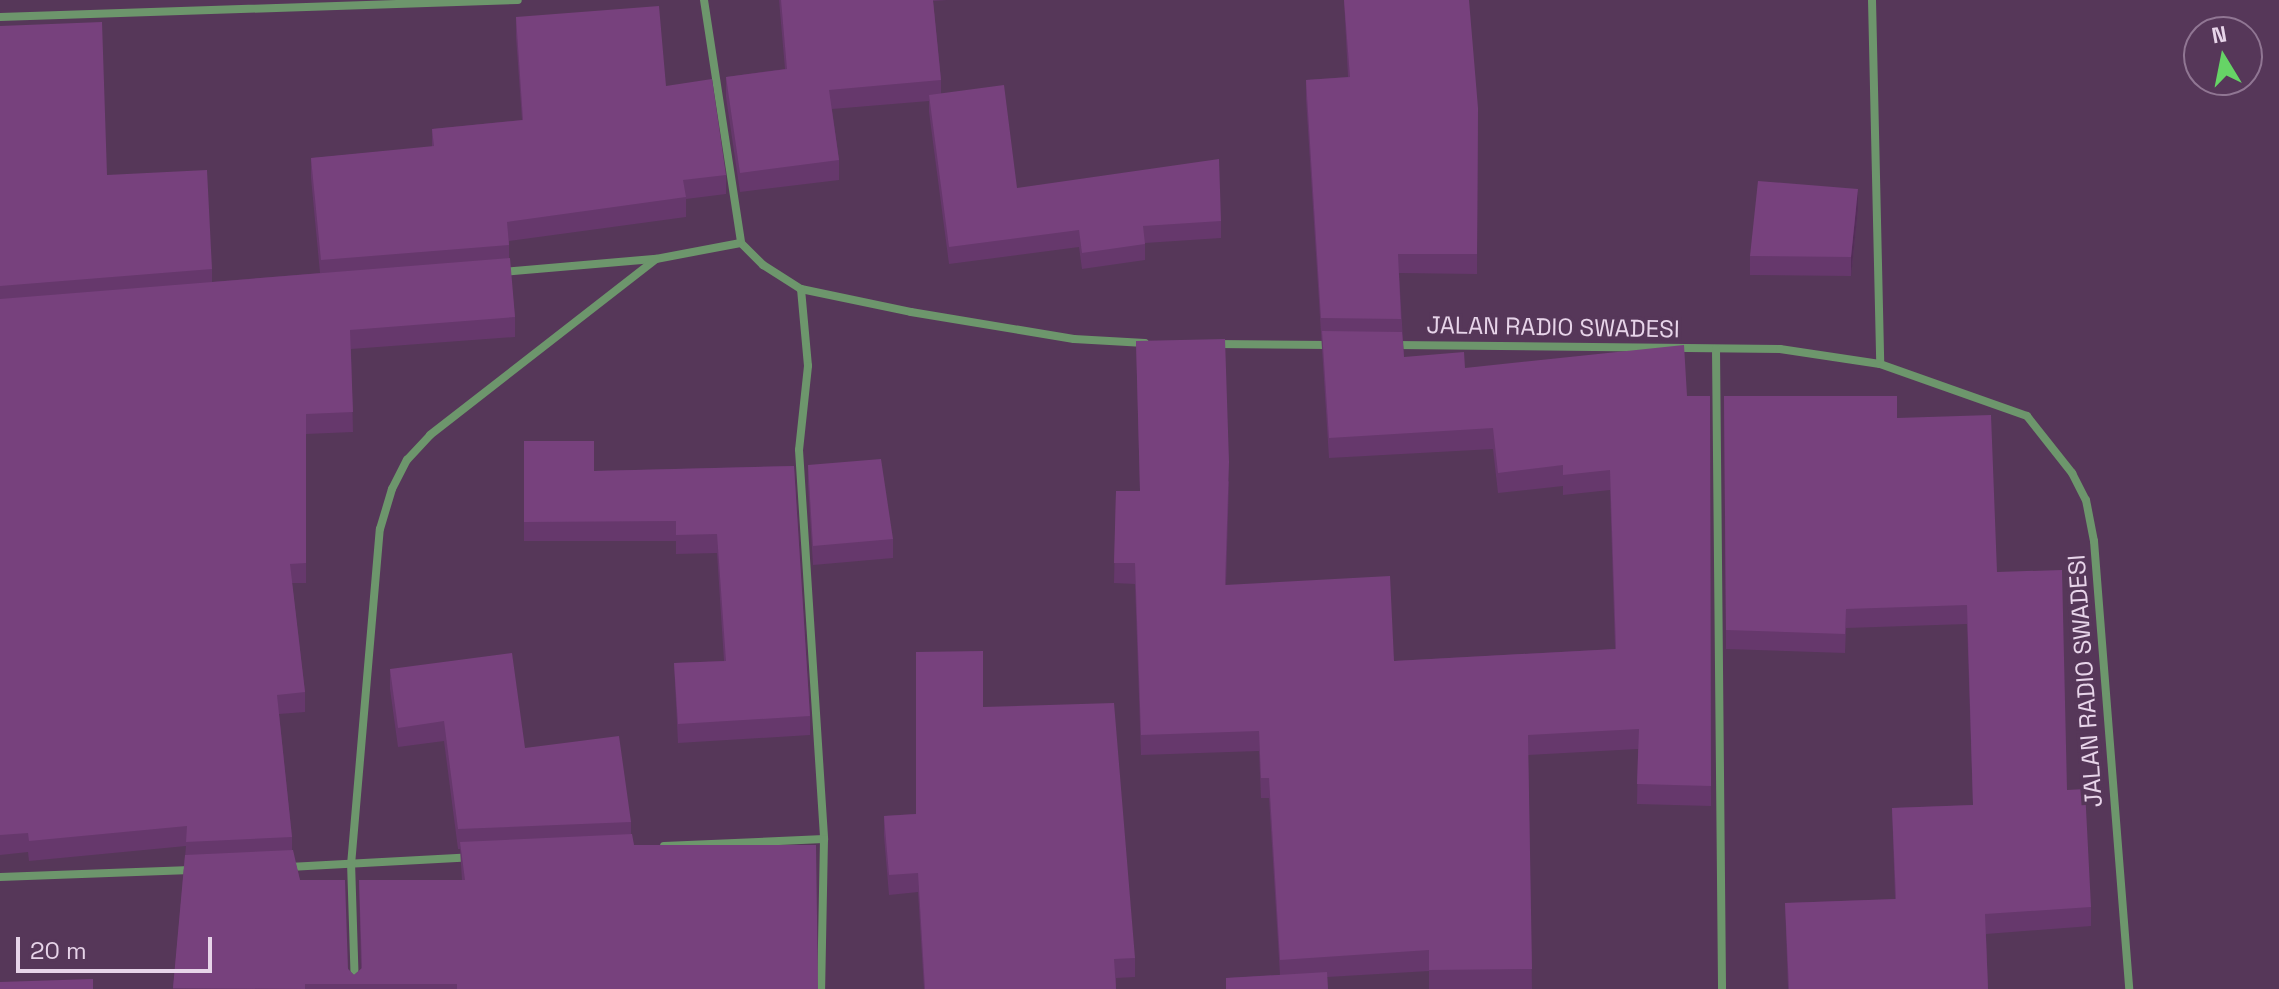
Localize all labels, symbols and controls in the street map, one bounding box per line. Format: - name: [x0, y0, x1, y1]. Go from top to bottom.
- north arrow: [2183, 16, 2263, 96]
- text: N: [2209, 19, 2229, 49]
- street label: JALAN RADIO SWADESI: [1426, 310, 1680, 344]
- street label: JALAN RADIO SWADESI: [2062, 554, 2108, 808]
- scale bar: [20, 921, 216, 971]
- text: 20 m: [30, 935, 87, 966]

